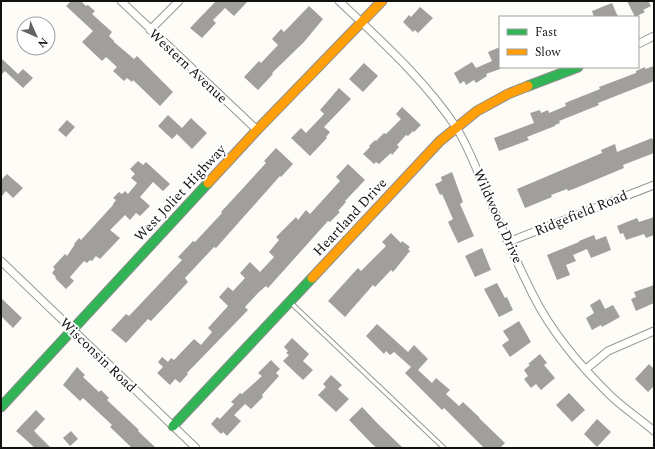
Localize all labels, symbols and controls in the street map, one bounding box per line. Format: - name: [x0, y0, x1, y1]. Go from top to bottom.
- north arrow: [16, 16, 56, 56]
- legend: [499, 16, 639, 68]
- text: Fast: [535, 23, 557, 42]
- street label: Western Avenue: [144, 24, 232, 108]
- text: N: [34, 34, 52, 52]
- text: Slow: [535, 43, 561, 62]
- street label: West Joliet Highway: [129, 139, 232, 246]
- street label: Wildwood Drive: [468, 165, 528, 267]
- street label: Heartland Drive: [308, 173, 392, 261]
- street label: Ridgefield Road: [531, 185, 631, 241]
- street label: Wisconsin Road: [55, 313, 141, 397]

